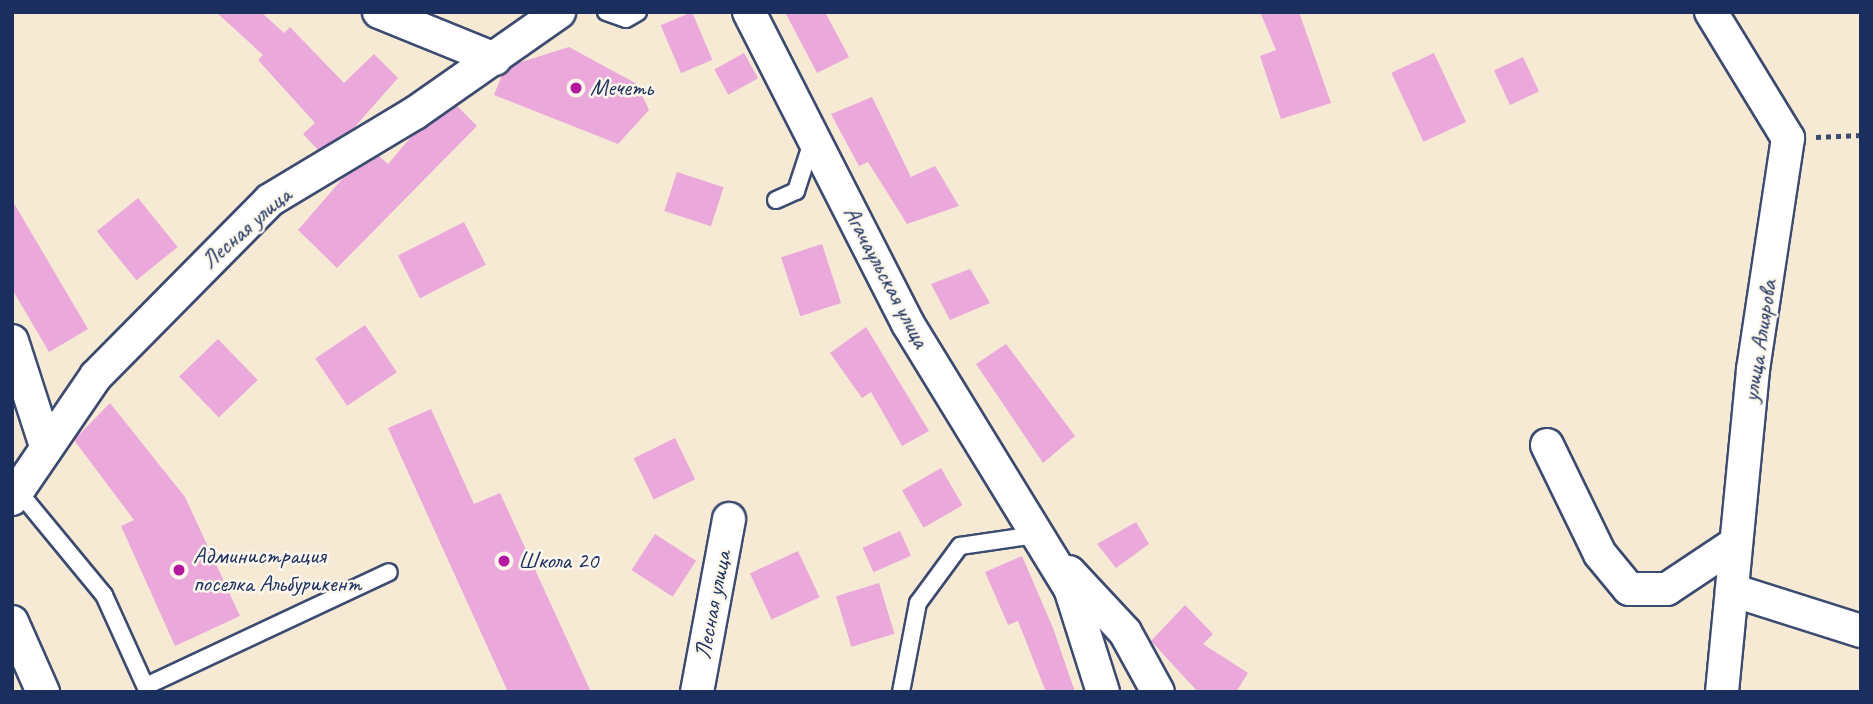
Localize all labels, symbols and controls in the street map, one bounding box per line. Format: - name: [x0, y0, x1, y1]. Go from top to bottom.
- place label: Мечеть: [590, 74, 653, 102]
- marker: Мечеть: [568, 80, 584, 96]
- street label: Лесная улица: [195, 181, 297, 275]
- street label: Агачаульская улица: [836, 201, 936, 353]
- street label: улица Алиярова: [1736, 277, 1784, 405]
- place label: Администрация поселка Альбурикент: [193, 542, 359, 598]
- place label: Школа 20: [518, 547, 598, 575]
- street label: Лесная улица: [688, 548, 738, 662]
- marker: Школа 20: [496, 553, 512, 569]
- marker: Администрация поселка Альбурикент: [171, 562, 187, 578]

